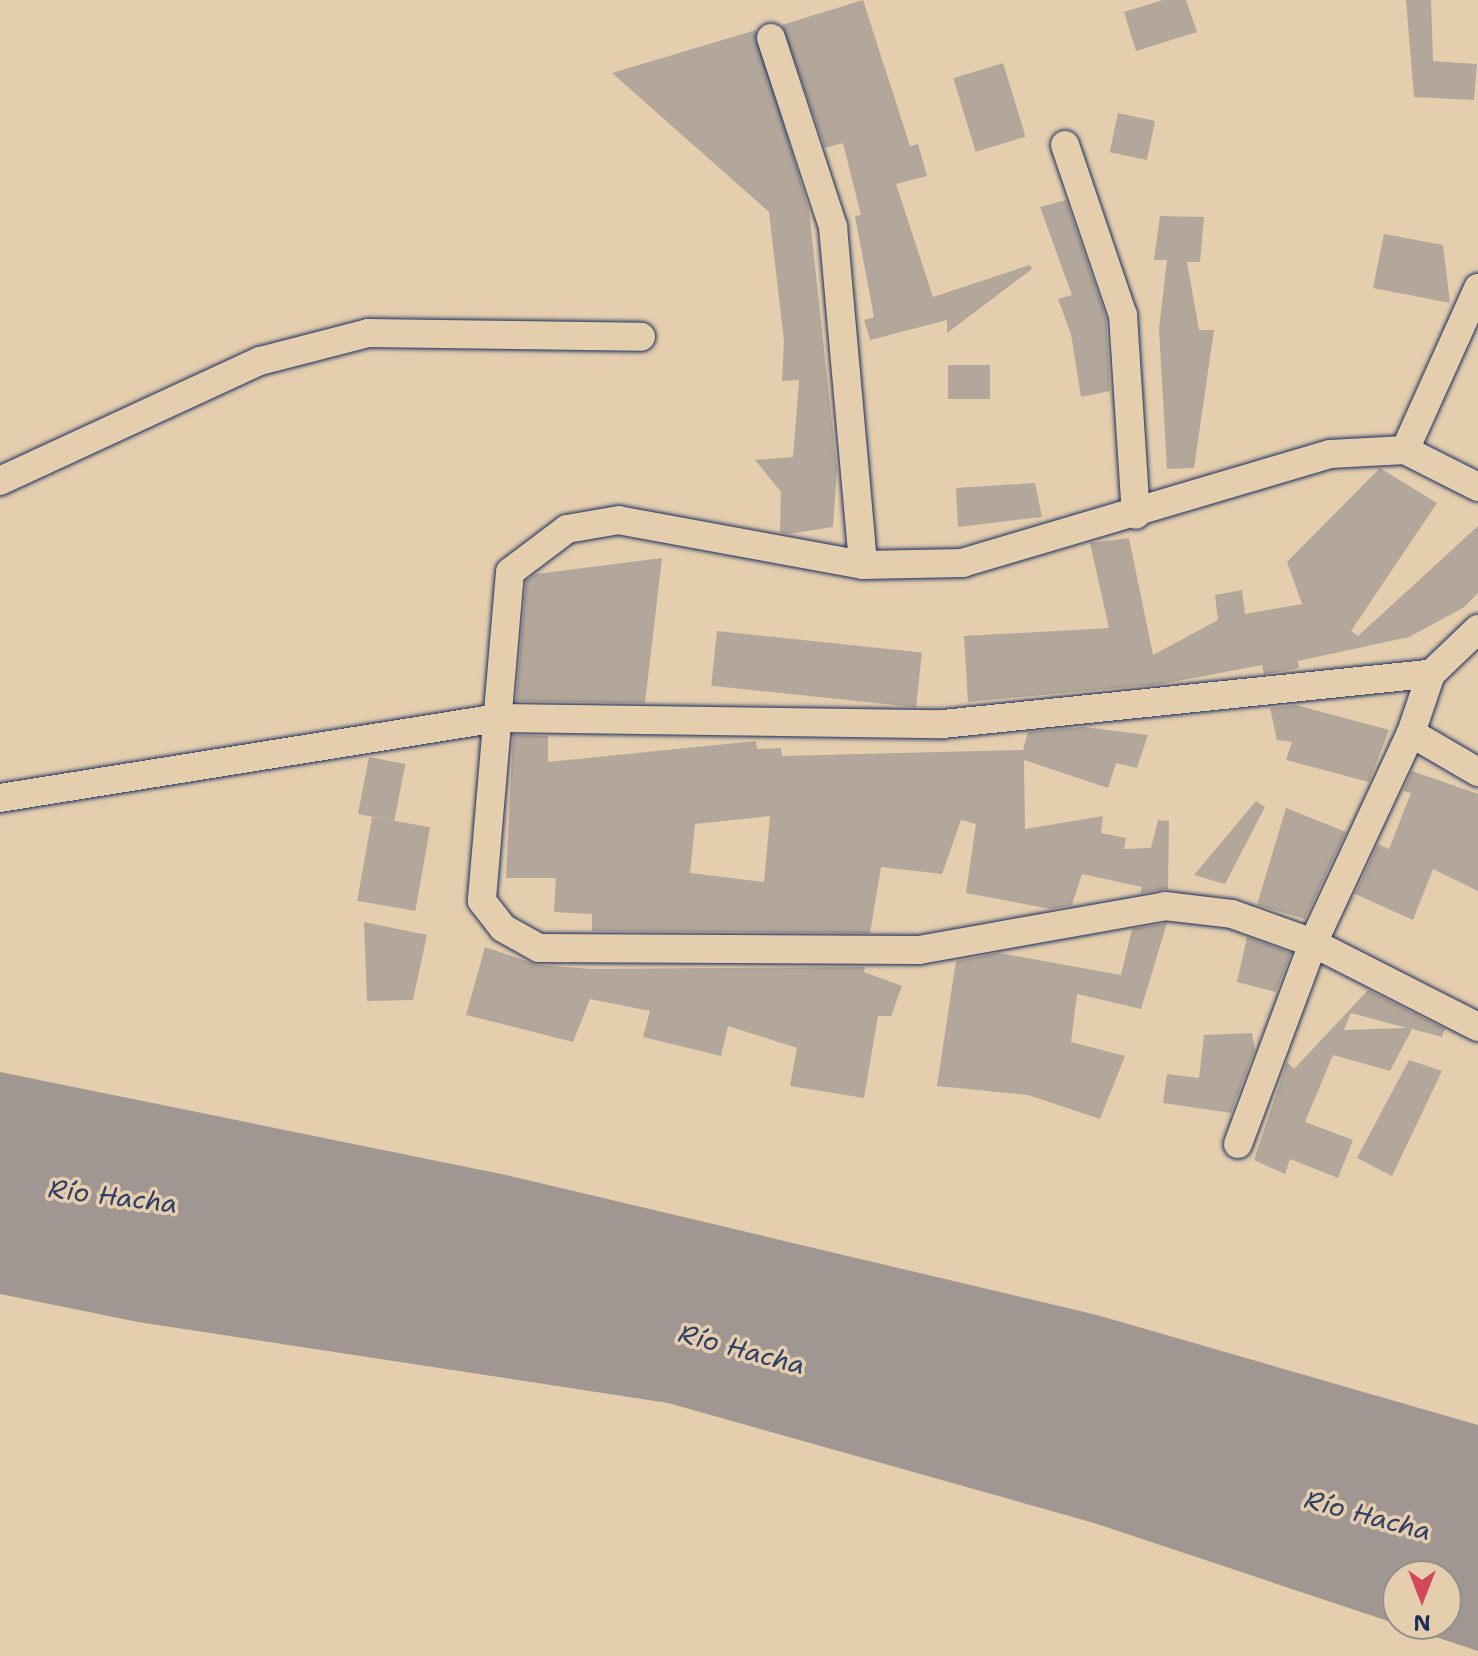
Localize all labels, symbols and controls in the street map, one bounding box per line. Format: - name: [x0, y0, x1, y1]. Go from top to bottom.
- water label: Río Hacha: [47, 1173, 179, 1219]
- water label: Río Hacha: [675, 1317, 809, 1381]
- water label: Río Hacha: [1301, 1483, 1435, 1547]
- north arrow: [1382, 1560, 1462, 1640]
- text: N: [1413, 1608, 1431, 1637]

